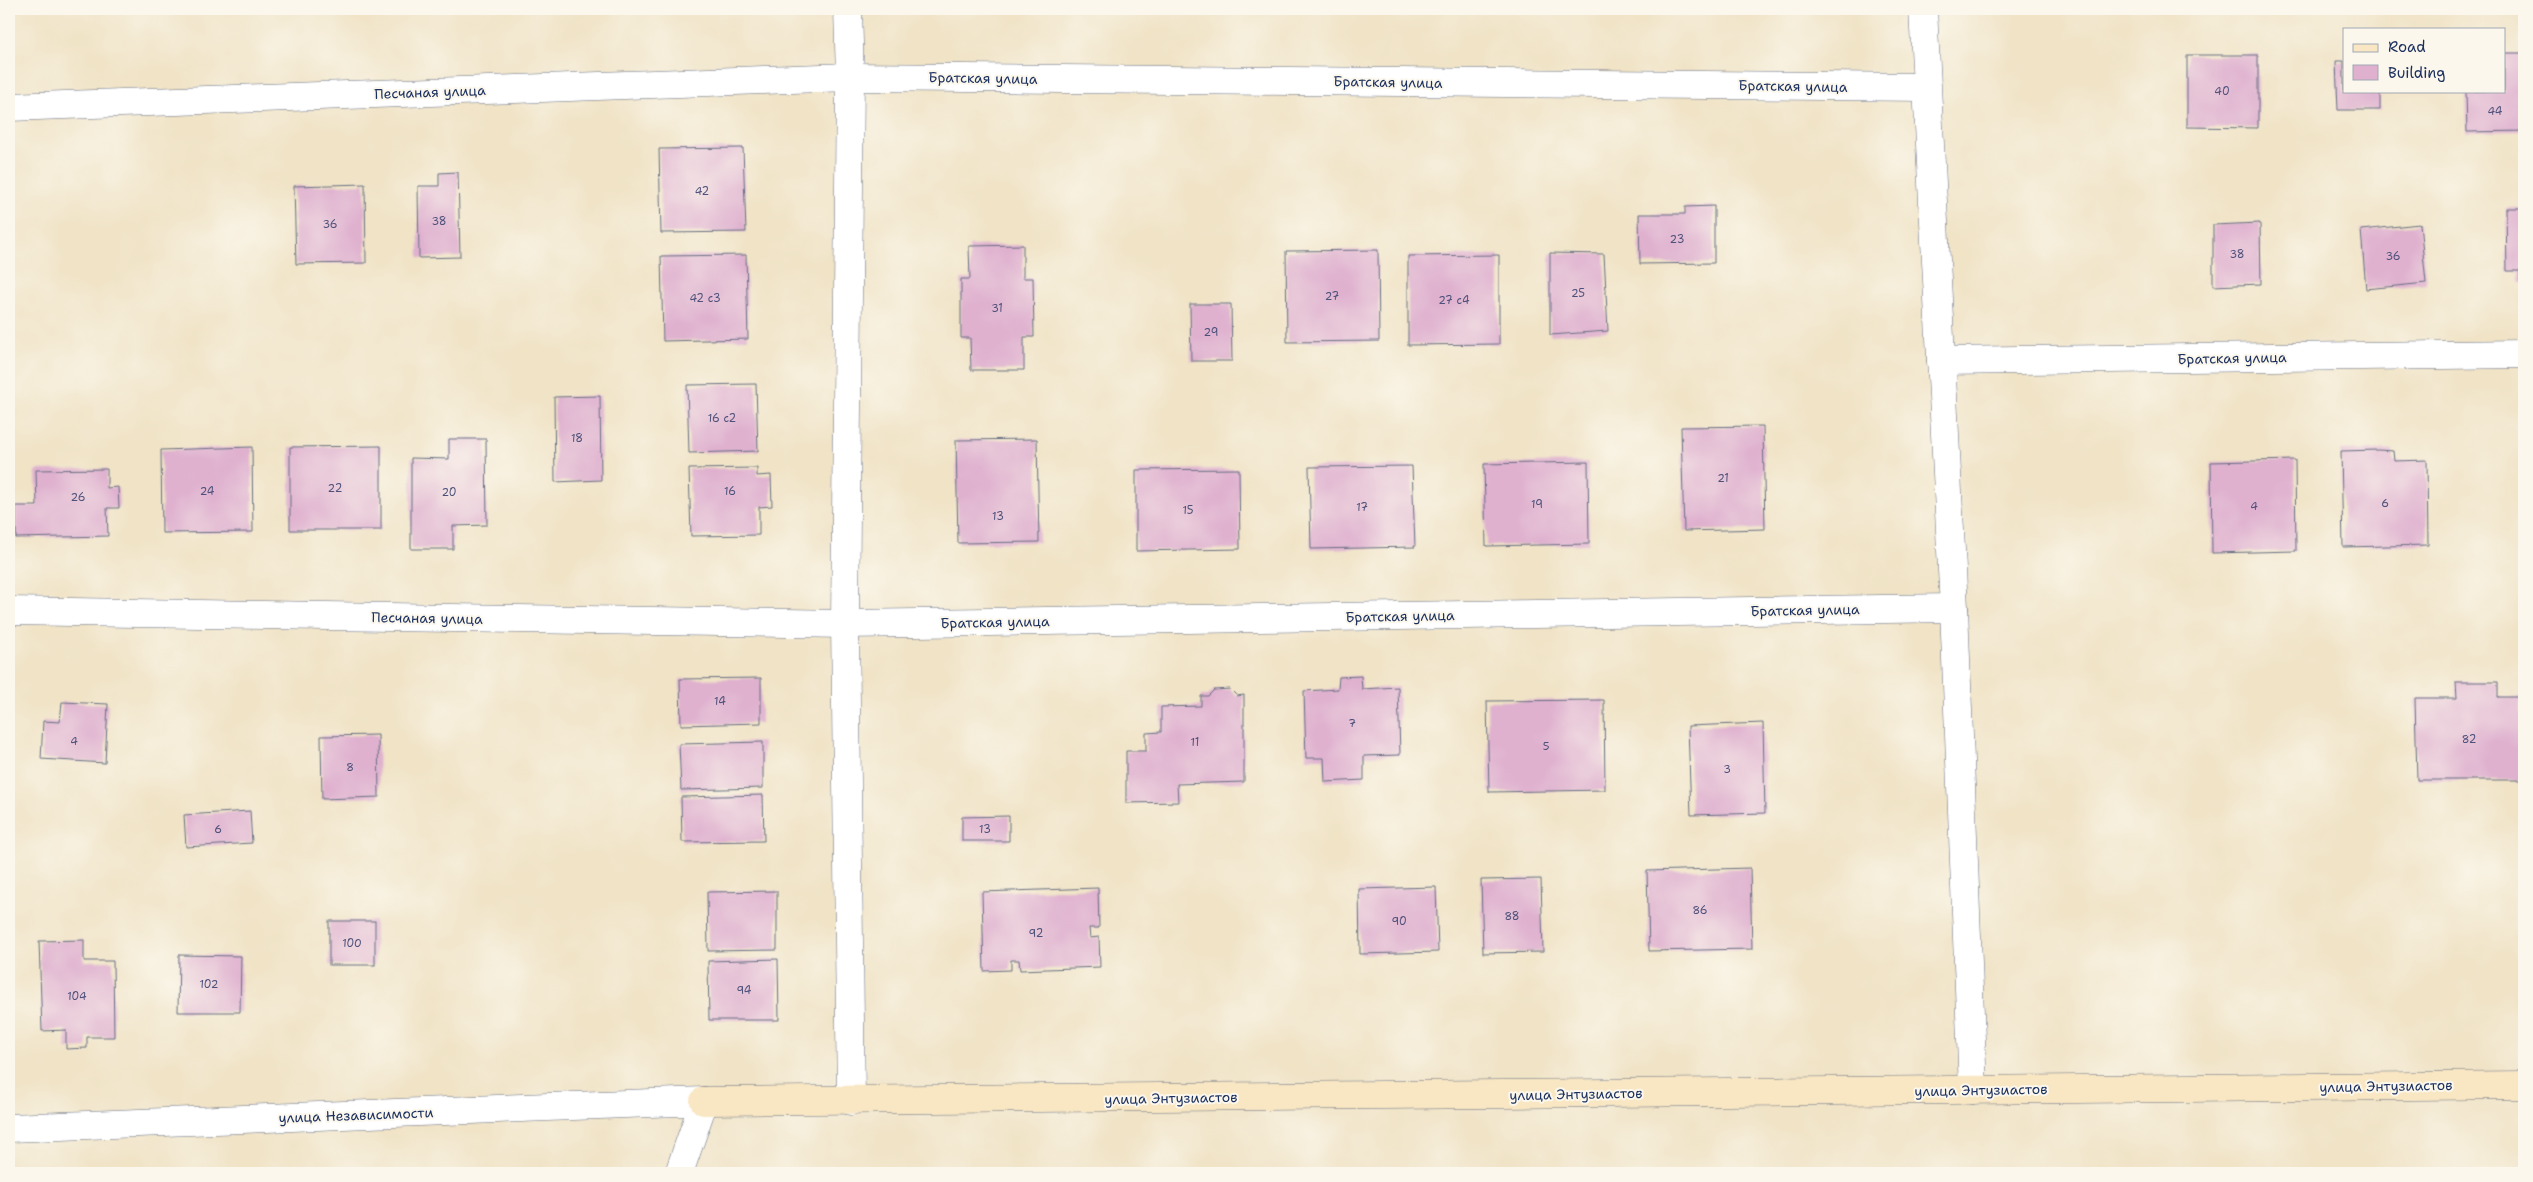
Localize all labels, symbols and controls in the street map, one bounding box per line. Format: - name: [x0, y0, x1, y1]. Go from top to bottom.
- legend: [2343, 28, 2506, 92]
- text: Road: [2388, 37, 2426, 57]
- text: Building: [2388, 63, 2445, 83]
- street label: Братская улица: [928, 68, 1038, 88]
- street label: Братская улица: [1333, 72, 1443, 92]
- street label: Братская улица: [1738, 76, 1848, 96]
- street label: Песчаная улица: [374, 81, 486, 103]
- house number: 40: [2214, 84, 2230, 99]
- house number: 44: [2487, 104, 2503, 119]
- house number: 42: [695, 184, 709, 199]
- house number: 38: [431, 214, 447, 229]
- house number: 36: [322, 217, 338, 232]
- house number: 23: [1670, 232, 1684, 247]
- house number: 38: [2229, 247, 2245, 262]
- house number: 36: [2385, 249, 2401, 264]
- house number: 25: [1571, 286, 1585, 301]
- house number: 27: [1325, 289, 1340, 304]
- house number: 42 с3: [689, 291, 721, 306]
- house number: 27 с4: [1438, 293, 1470, 308]
- house number: 31: [991, 301, 1003, 316]
- house number: 29: [1204, 325, 1218, 340]
- street label: Братская улица: [2177, 348, 2287, 368]
- house number: 16 с2: [708, 411, 736, 426]
- house number: 18: [571, 431, 583, 446]
- house number: 21: [1717, 471, 1729, 486]
- house number: 22: [328, 481, 342, 496]
- house number: 24: [200, 484, 215, 499]
- house number: 16: [724, 484, 736, 499]
- house number: 20: [441, 485, 457, 500]
- house number: 26: [71, 490, 85, 505]
- house number: 6: [2381, 496, 2389, 511]
- house number: 19: [1531, 497, 1543, 512]
- house number: 4: [2250, 499, 2258, 514]
- house number: 17: [1356, 500, 1368, 515]
- house number: 15: [1182, 503, 1194, 518]
- house number: 13: [992, 509, 1004, 524]
- street label: Братская улица: [1750, 600, 1860, 620]
- street label: Братская улица: [1345, 606, 1455, 626]
- street label: Песчаная улица: [371, 608, 483, 628]
- street label: Братская улица: [940, 612, 1050, 632]
- house number: 14: [714, 694, 726, 709]
- house number: 7: [1348, 716, 1356, 731]
- house number: 82: [2462, 732, 2476, 747]
- house number: 4: [70, 734, 78, 749]
- house number: 11: [1191, 735, 1199, 750]
- house number: 5: [1543, 739, 1550, 754]
- house number: 8: [346, 760, 354, 775]
- house number: 3: [1723, 762, 1731, 777]
- house number: 6: [214, 822, 222, 837]
- house number: 13: [979, 822, 991, 837]
- house number: 86: [1692, 903, 1708, 918]
- house number: 88: [1504, 909, 1520, 924]
- house number: 90: [1391, 914, 1407, 929]
- house number: 92: [1029, 926, 1043, 941]
- house number: 100: [342, 936, 362, 951]
- house number: 102: [199, 977, 219, 992]
- house number: 94: [737, 983, 752, 998]
- house number: 104: [67, 989, 87, 1004]
- street label: улица Энтузиастов: [2319, 1076, 2453, 1096]
- street label: улица Энтузиастов: [1914, 1080, 2048, 1100]
- street label: улица Энтузиастов: [1509, 1084, 1643, 1104]
- street label: улица Энтузиастов: [1104, 1088, 1238, 1108]
- street label: улица Независимости: [278, 1103, 434, 1127]

